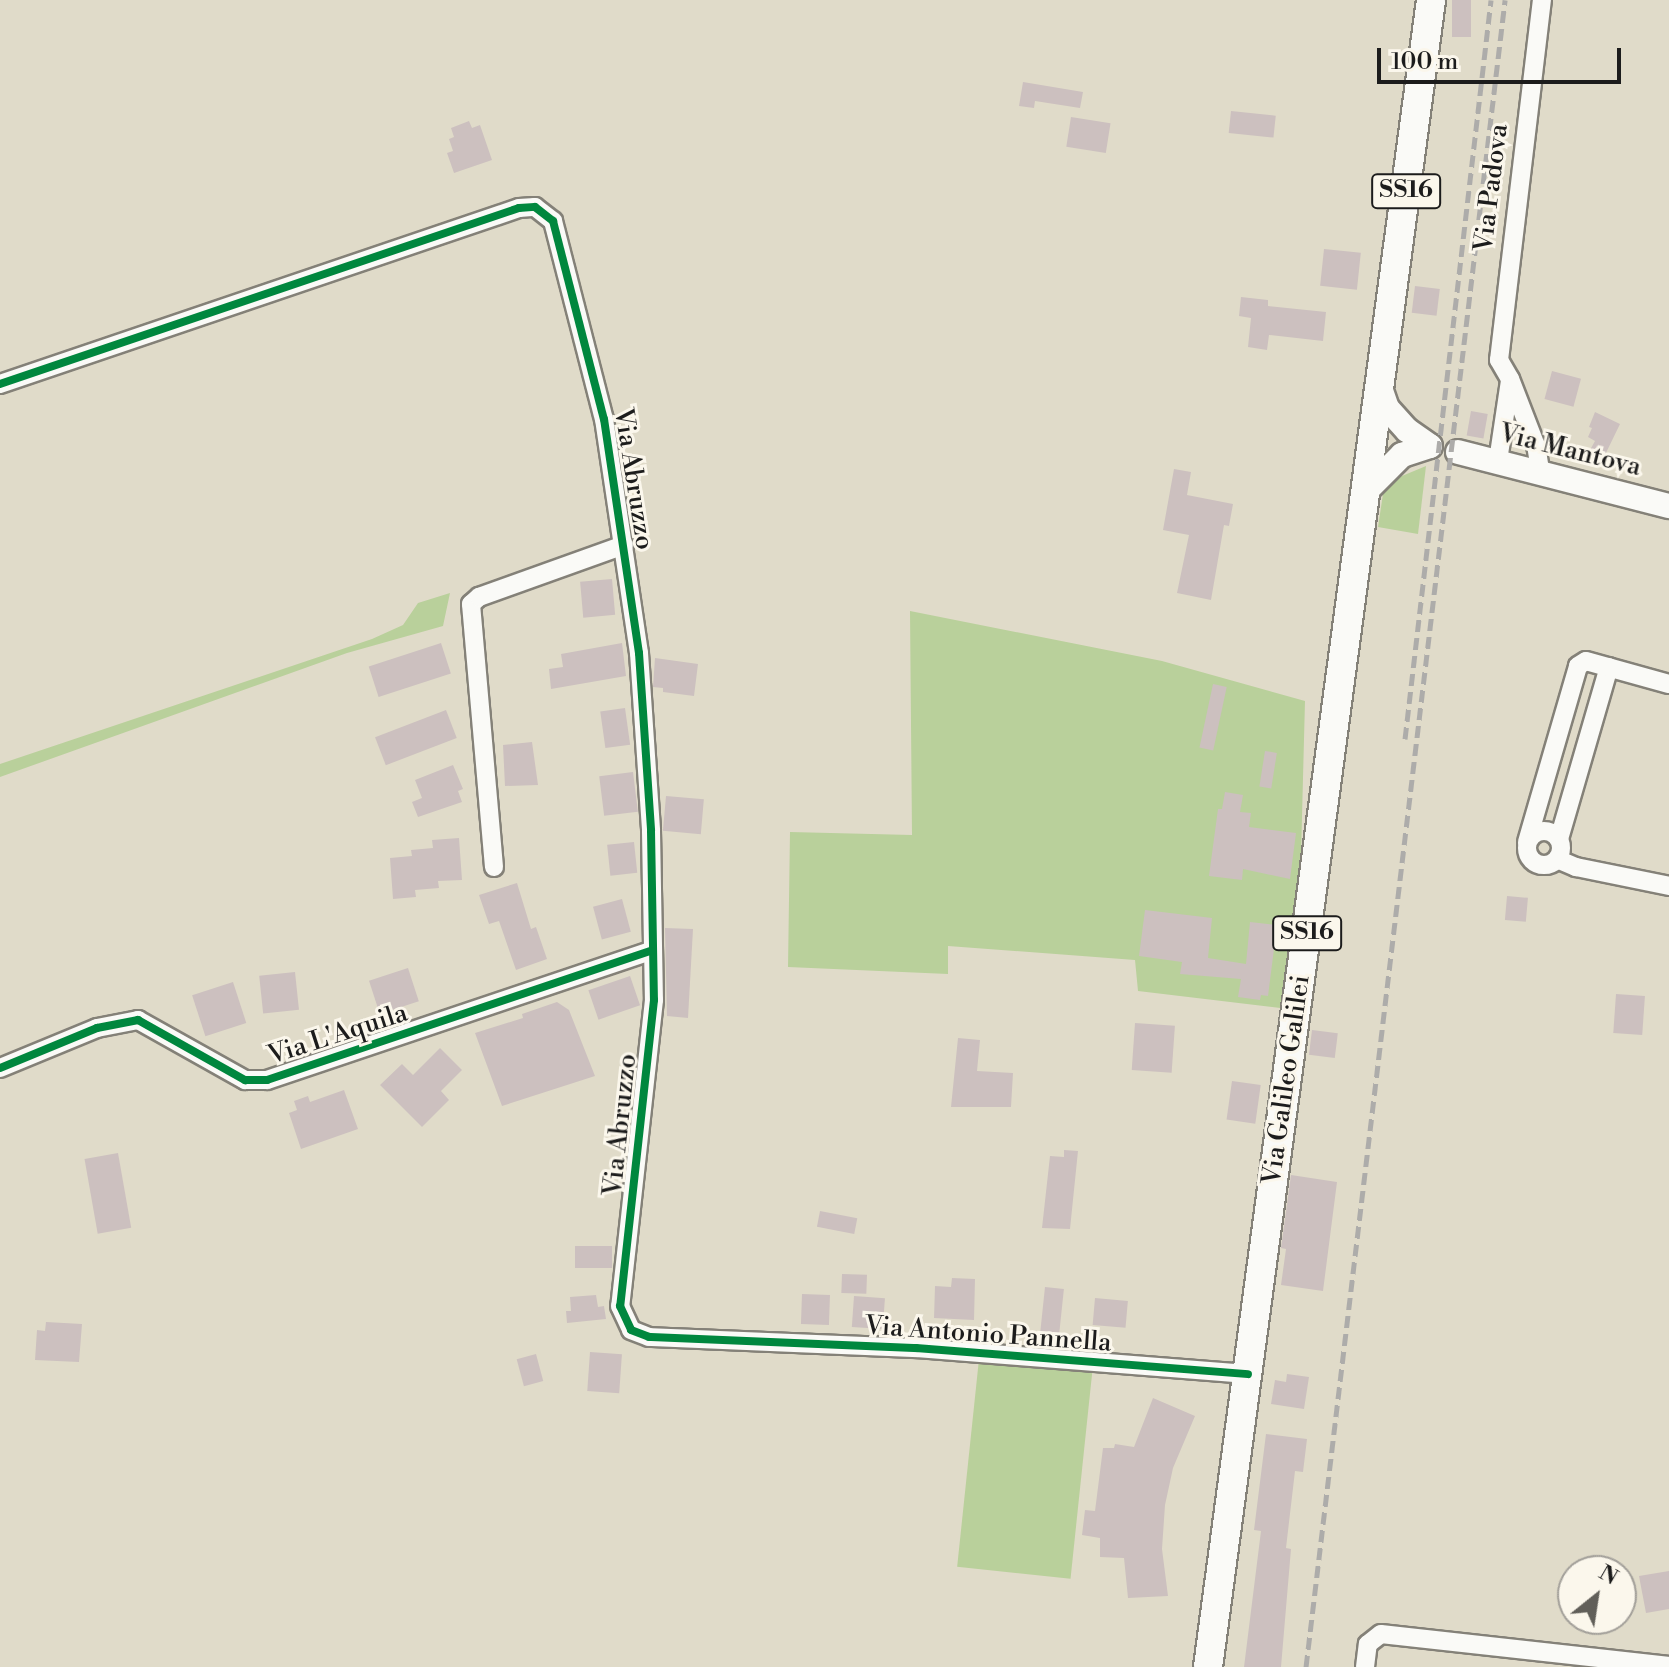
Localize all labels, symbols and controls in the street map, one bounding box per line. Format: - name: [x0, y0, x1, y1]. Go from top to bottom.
- scale bar: [1381, 32, 1625, 82]
- text: 100 m: [1391, 47, 1458, 77]
- street label: Via Padova: [1469, 122, 1515, 254]
- road number: SS16: [1370, 171, 1442, 211]
- street label: Via Abruzzo: [606, 406, 660, 552]
- street label: Via Mantova: [1496, 418, 1644, 484]
- road number: SS16: [1271, 913, 1343, 953]
- street label: Via Galileo Galilei: [1257, 973, 1317, 1187]
- street label: Via L'Aquila: [264, 998, 412, 1072]
- street label: Via Abruzzo: [598, 1052, 644, 1198]
- street label: Via Antonio Pannella: [864, 1311, 1112, 1359]
- north arrow: [1557, 1555, 1637, 1635]
- text: N: [1594, 1559, 1623, 1592]

